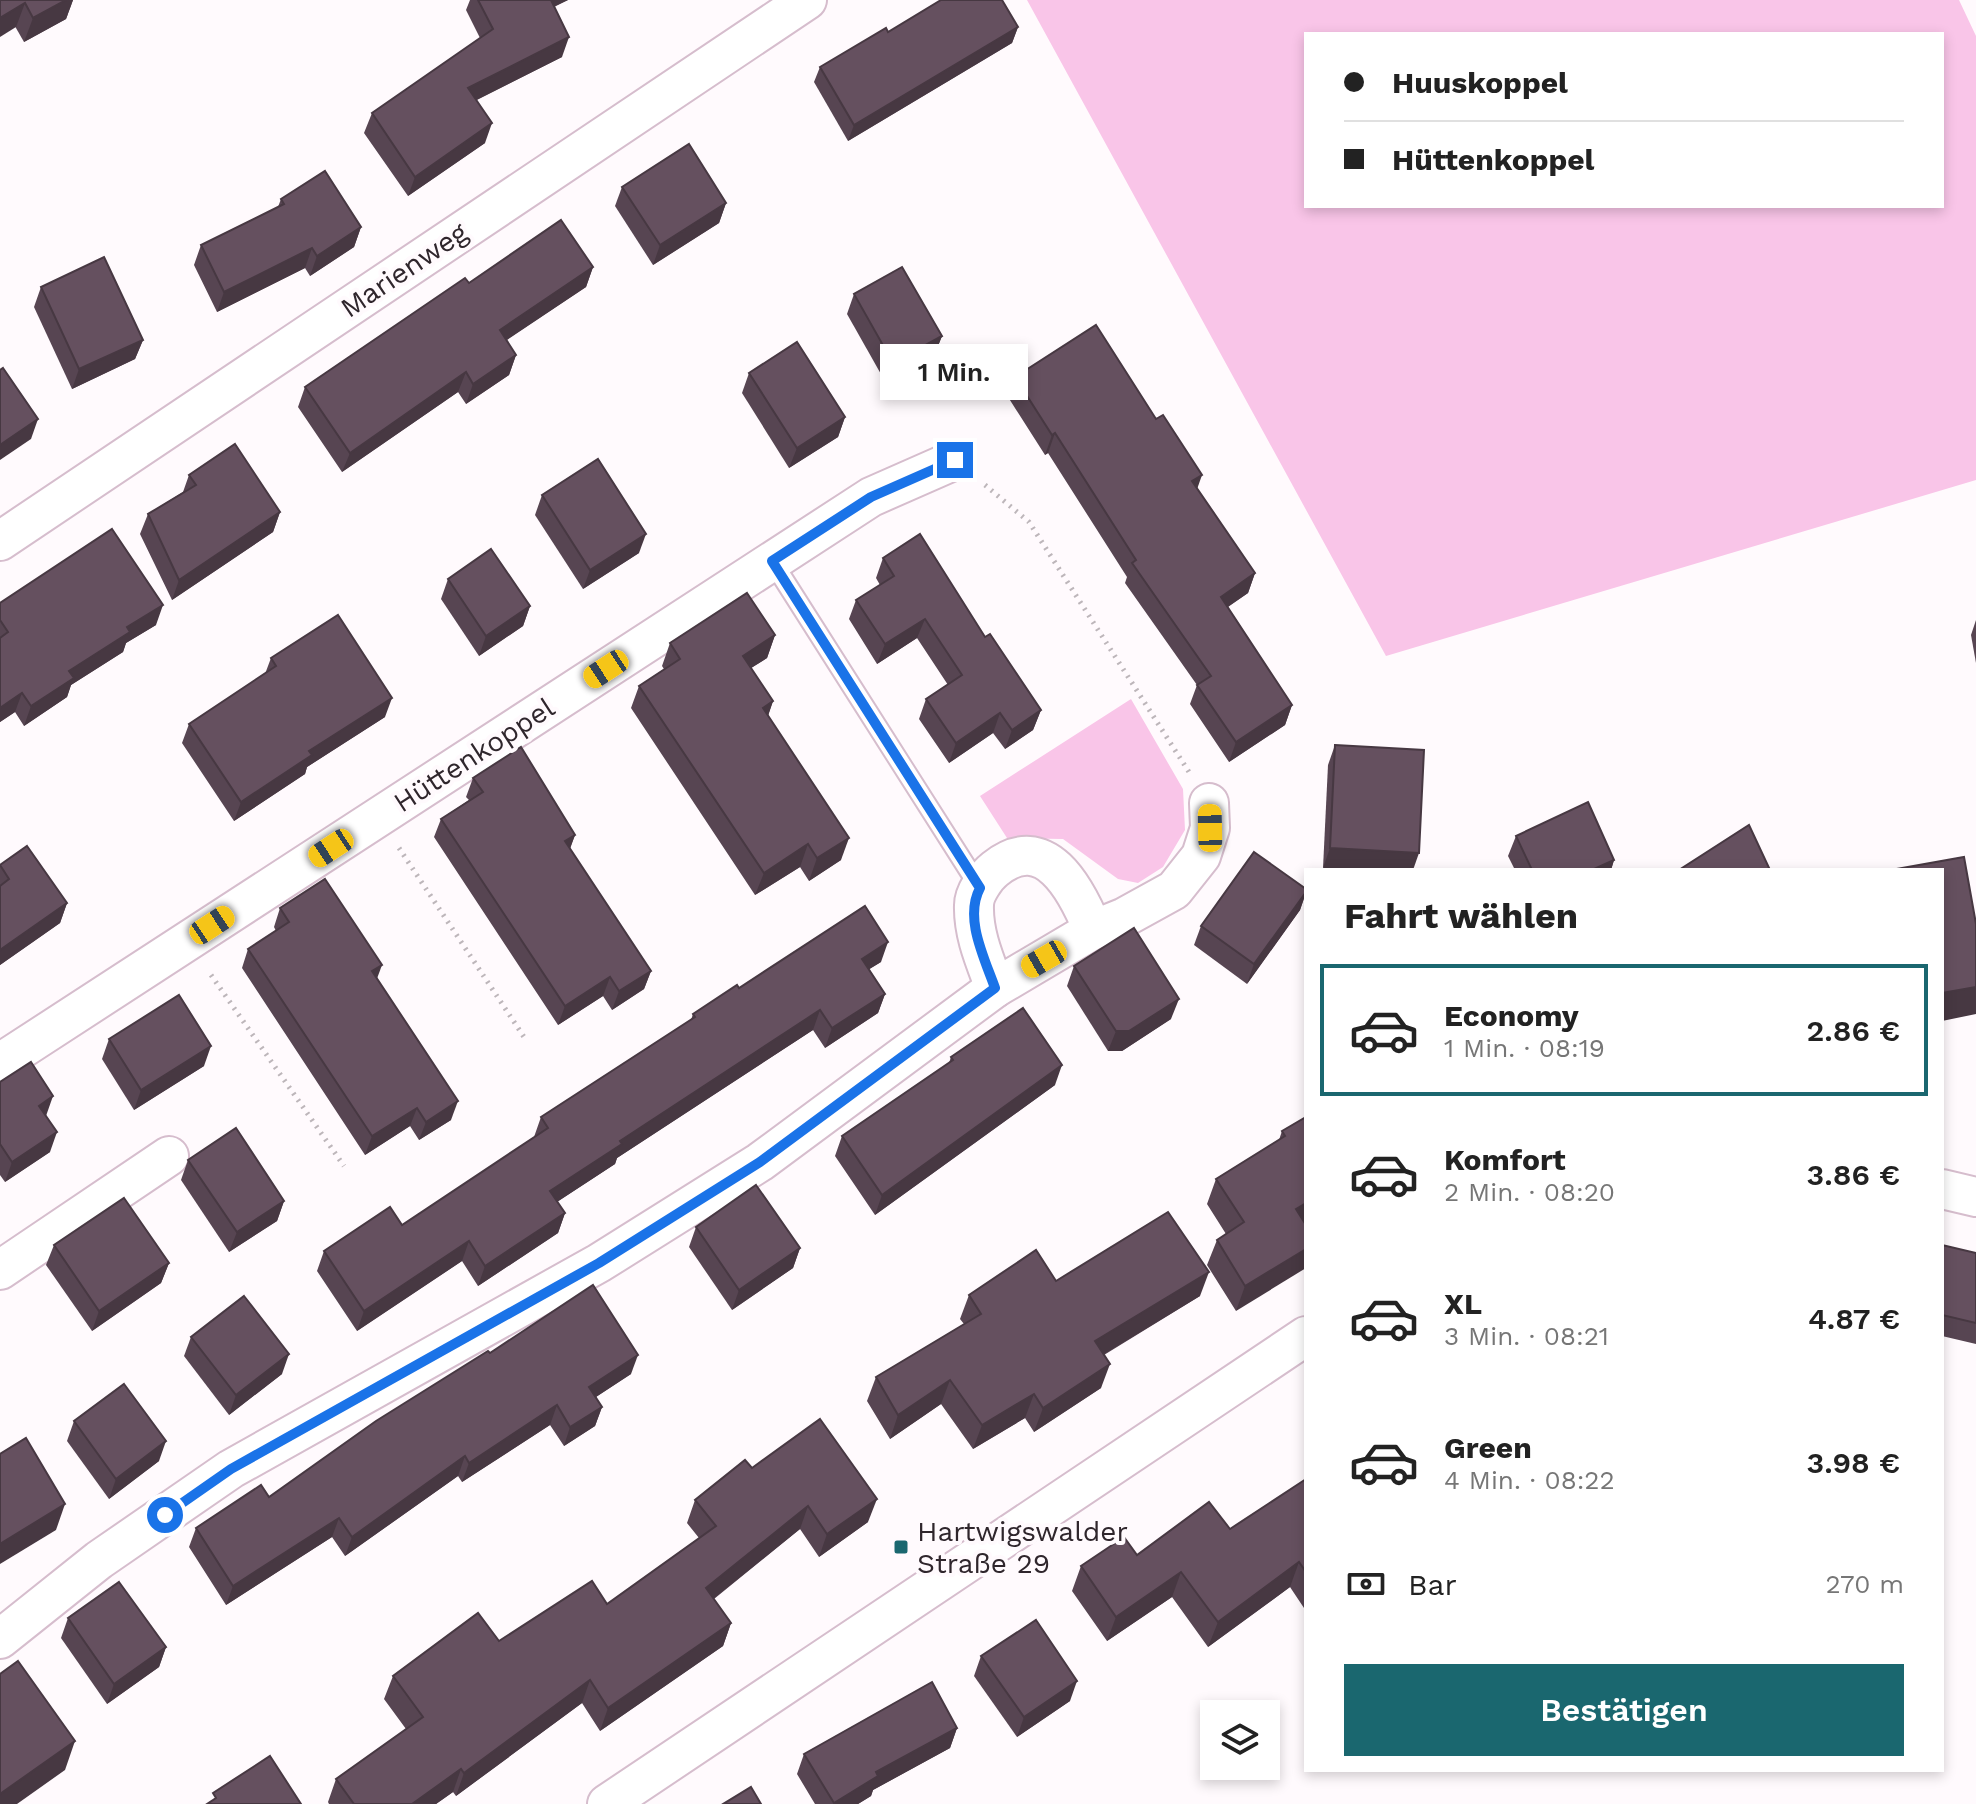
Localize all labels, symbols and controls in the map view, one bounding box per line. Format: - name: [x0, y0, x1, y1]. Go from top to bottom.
- text: Huuskoppel: [1392, 65, 1568, 100]
- text: Hüttenkoppel: [1392, 142, 1594, 177]
- street label: Marienweg: [334, 216, 474, 324]
- callout: 1 Min.: [881, 344, 1029, 400]
- text: 1 Min.: [918, 357, 990, 387]
- route end: [937, 442, 973, 478]
- car: [579, 646, 633, 692]
- street label: Hüttenkoppel: [388, 691, 561, 819]
- car: [1198, 804, 1222, 852]
- car: [304, 825, 358, 871]
- text: Fahrt wählen: [1344, 895, 1578, 937]
- car: [185, 902, 239, 948]
- car: [1017, 937, 1071, 981]
- icon: car: [1348, 994, 1420, 1066]
- text: Economy: [1444, 998, 1579, 1033]
- text: 2.86 €: [1807, 1013, 1900, 1048]
- text: 1 Min. · 08:19: [1444, 1033, 1605, 1063]
- icon: car: [1348, 1138, 1420, 1210]
- text: Komfort: [1444, 1142, 1566, 1177]
- text: 3.86 €: [1807, 1157, 1900, 1192]
- text: 2 Min. · 08:20: [1444, 1177, 1615, 1207]
- icon: car: [1348, 1282, 1420, 1354]
- text: XL: [1444, 1286, 1482, 1321]
- text: 4.87 €: [1808, 1301, 1900, 1336]
- text: 3 Min. · 08:21: [1444, 1321, 1609, 1351]
- icon: car: [1348, 1426, 1420, 1498]
- text: Green: [1444, 1430, 1532, 1465]
- text: 3.98 €: [1806, 1445, 1900, 1480]
- text: 4 Min. · 08:22: [1444, 1465, 1615, 1495]
- route start: [147, 1497, 183, 1533]
- place label: Hartwigswalder Straße 29: [917, 1515, 1128, 1580]
- marker: Hartwigswalder Straße 29: [892, 1538, 910, 1556]
- icon: cash: [1344, 1562, 1388, 1606]
- text: Bar: [1408, 1567, 1457, 1602]
- text: 270 m: [1825, 1569, 1904, 1599]
- button: Bestätigen: [1344, 1664, 1904, 1756]
- map controls: [1200, 1700, 1280, 1780]
- button: layers: [1200, 1700, 1280, 1780]

